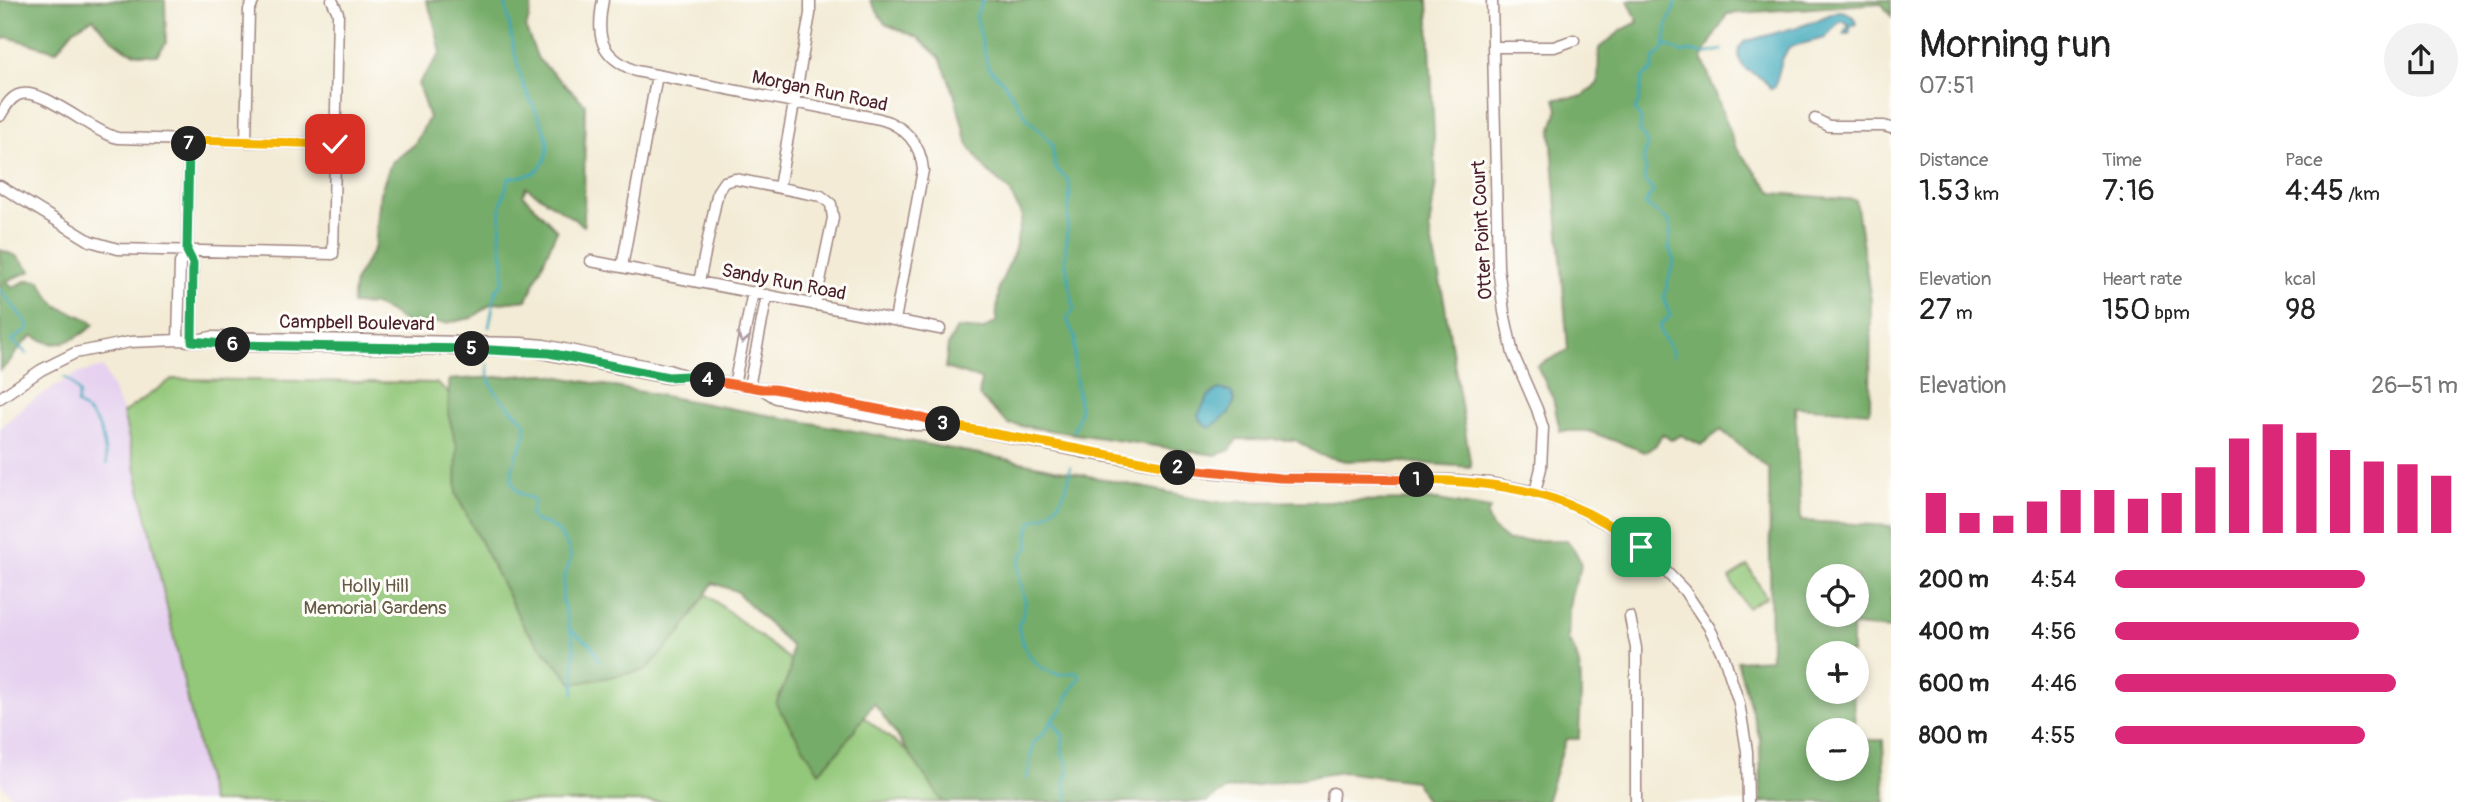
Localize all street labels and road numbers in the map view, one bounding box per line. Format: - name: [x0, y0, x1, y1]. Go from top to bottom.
- street label: Morgan Run Road: [750, 65, 890, 117]
- street label: Otter Point Court: [1466, 159, 1498, 300]
- street label: Sandy Run Road: [719, 258, 848, 306]
- street label: Campbell Boulevard: [279, 310, 435, 336]

